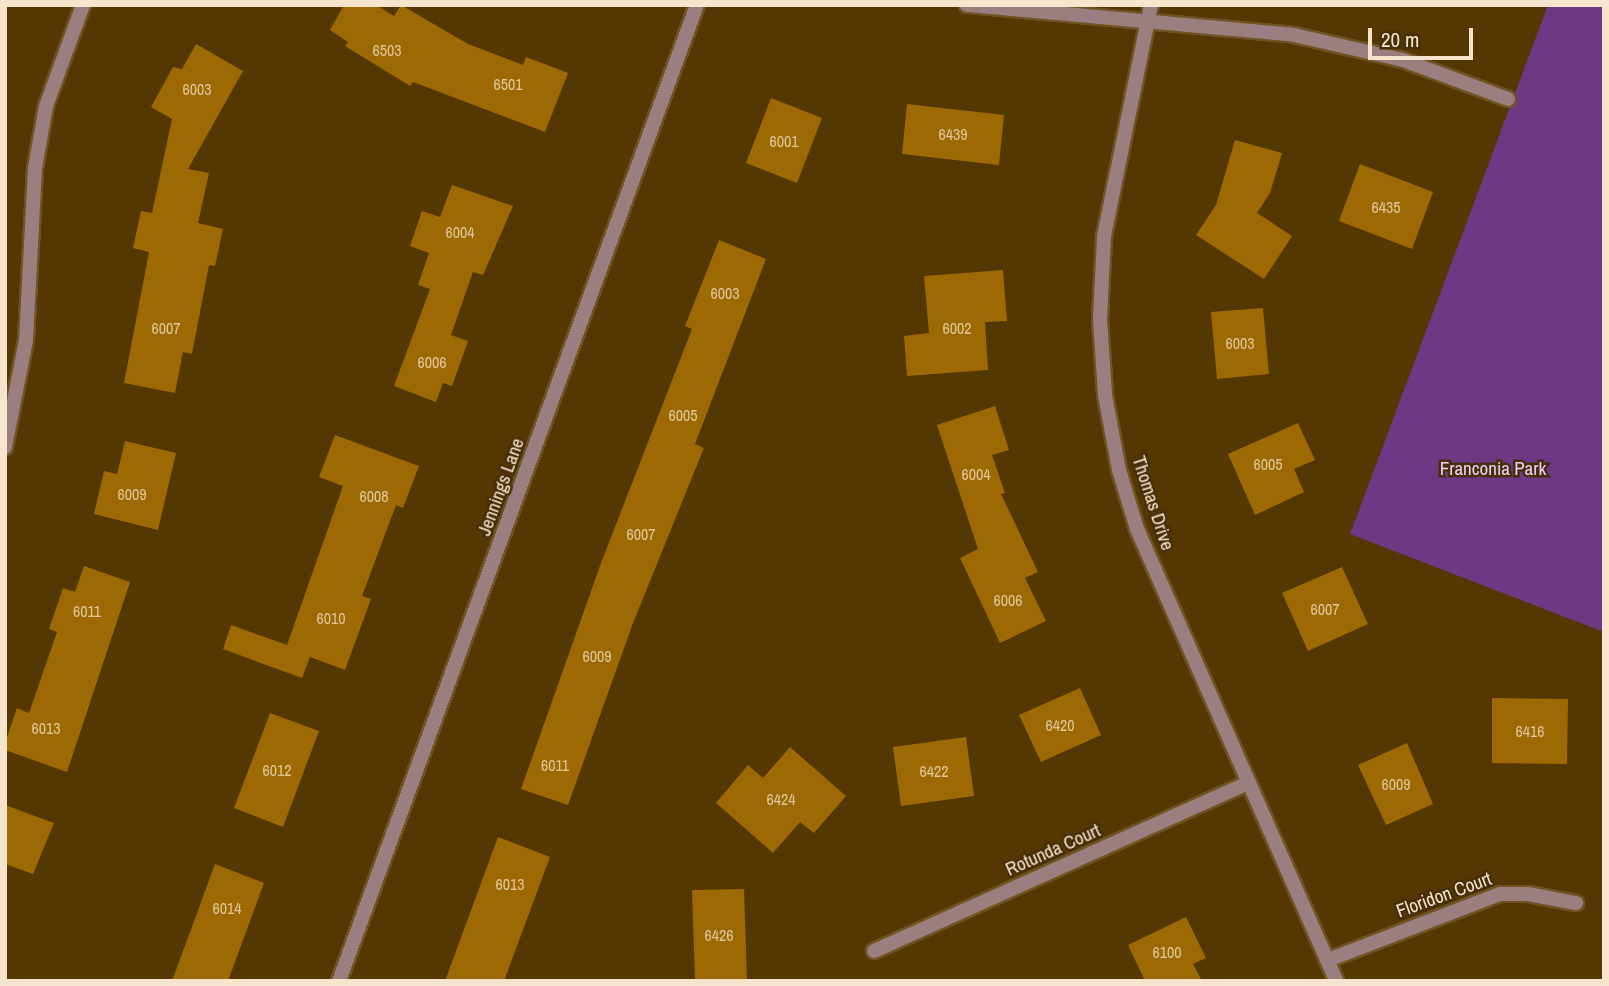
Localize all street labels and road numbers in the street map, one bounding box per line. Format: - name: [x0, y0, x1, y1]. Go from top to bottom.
- street label: Jennings Lane: [473, 435, 529, 539]
- street label: Thomas Drive: [1127, 453, 1179, 553]
- street label: Rotunda Court: [1002, 819, 1104, 881]
- street label: Floridon Court: [1393, 867, 1495, 923]

